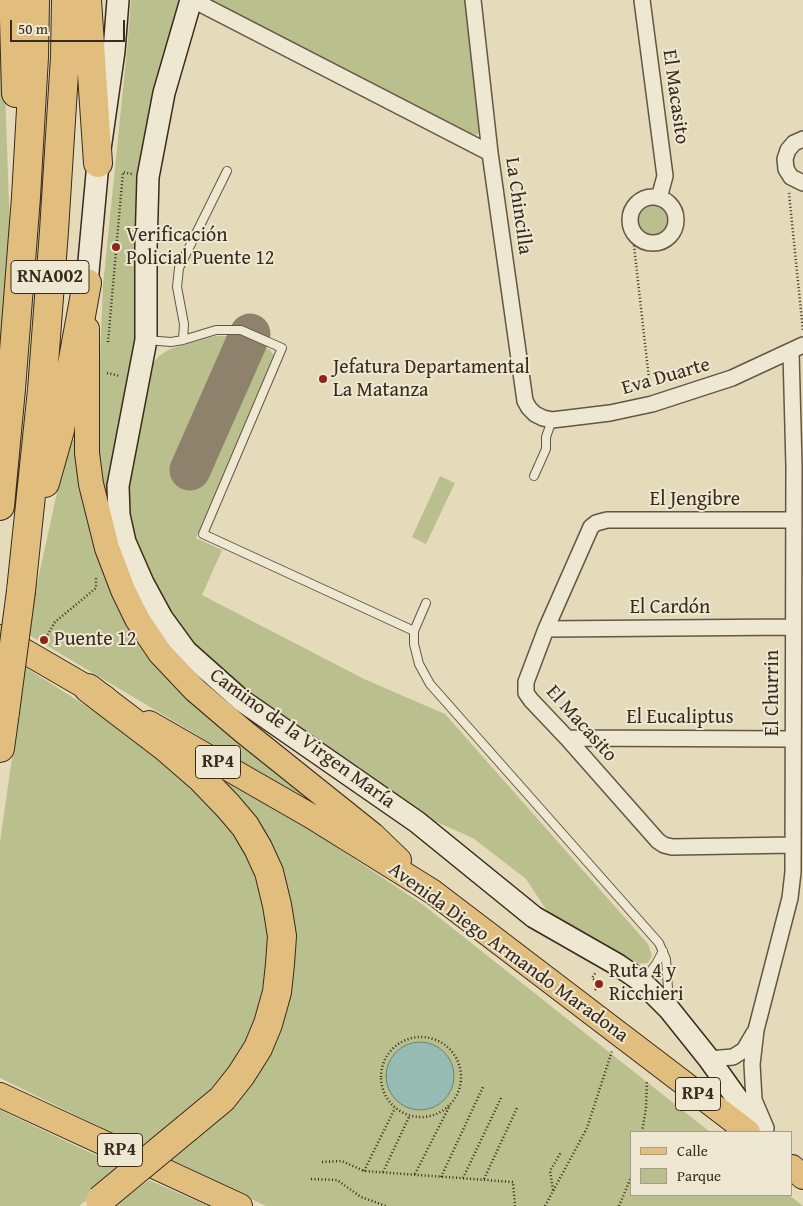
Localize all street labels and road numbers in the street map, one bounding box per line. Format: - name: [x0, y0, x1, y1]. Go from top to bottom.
- street label: El Macasito: [656, 48, 694, 146]
- street label: La Chincilla: [499, 156, 537, 256]
- road number: RNA002: [11, 260, 89, 294]
- street label: Eva Duarte: [619, 353, 713, 401]
- street label: El Jengibre: [650, 488, 740, 512]
- street label: El Cardón: [630, 596, 710, 620]
- street label: El Churrin: [761, 650, 785, 736]
- street label: Camino de la Virgen María: [205, 664, 399, 814]
- street label: El Macasito: [540, 681, 622, 767]
- street label: El Eucaliptus: [626, 706, 734, 730]
- road number: RP4: [196, 746, 240, 779]
- street label: Avenida Diego Armando Maradona: [383, 858, 633, 1048]
- road number: RP4: [676, 1078, 720, 1110]
- road number: RP4: [98, 1134, 142, 1166]

